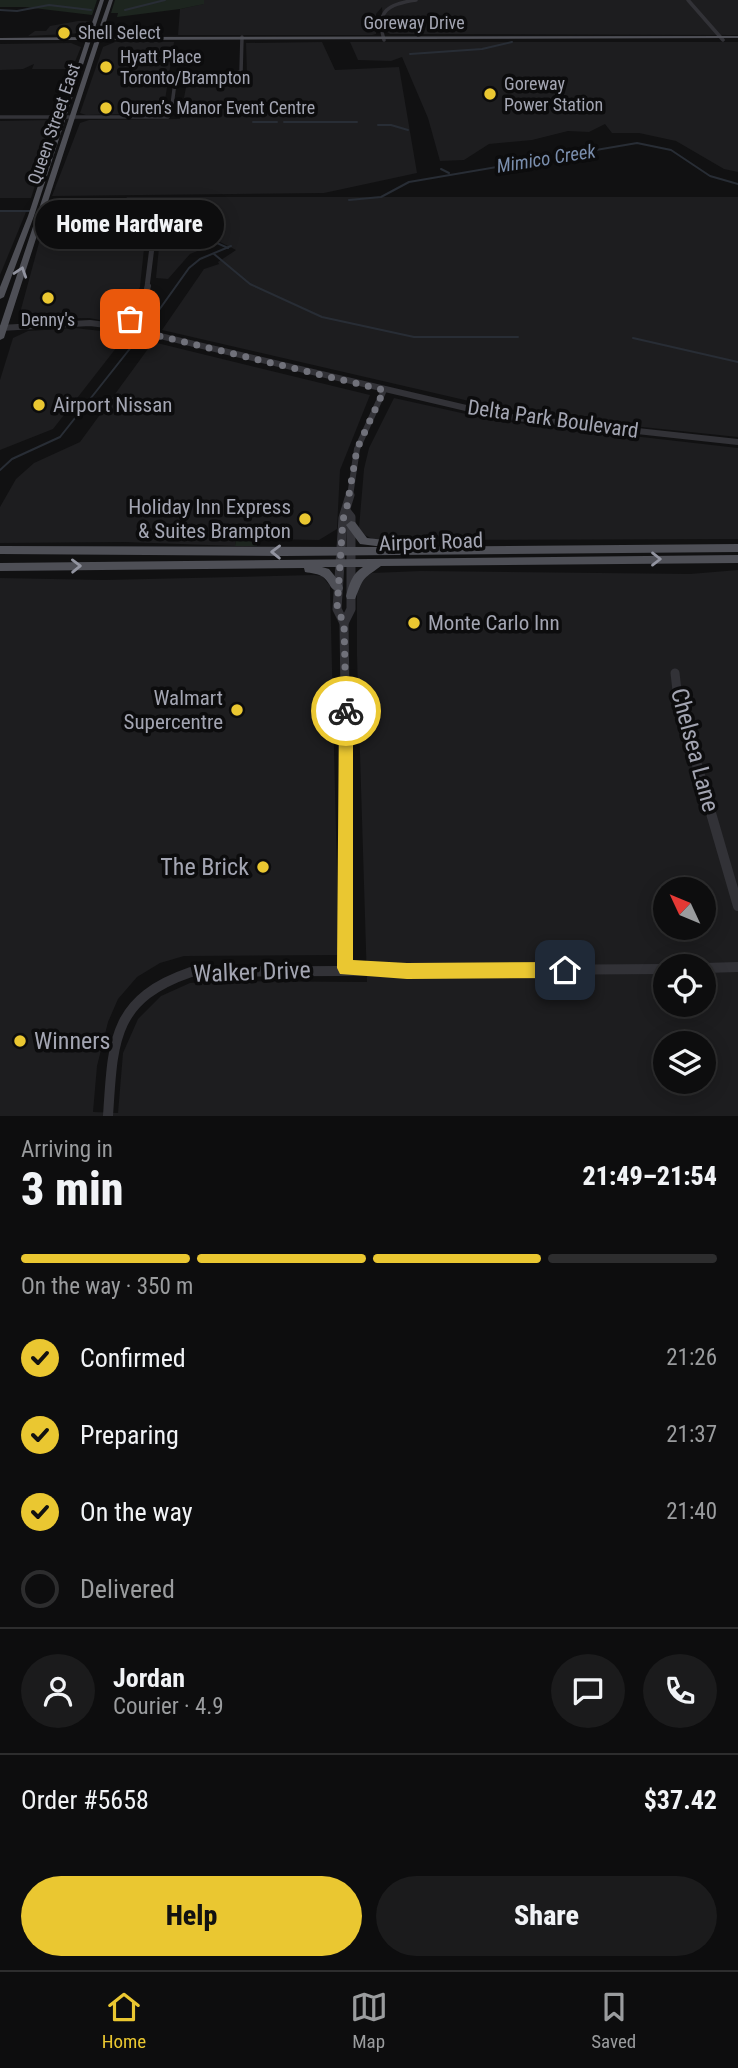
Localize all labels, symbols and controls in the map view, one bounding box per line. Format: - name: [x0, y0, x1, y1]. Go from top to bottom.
- street label: Goreway Drive: [363, 12, 465, 33]
- place label: Shell Select: [78, 22, 161, 43]
- marker: Shell Select: [56, 25, 72, 41]
- place label: Hyatt Place Toronto/Brampton: [120, 46, 250, 88]
- marker: Hyatt Place Toronto/Brampton: [98, 59, 114, 75]
- street label: Queen Street East: [23, 61, 84, 187]
- place label: Goreway Power Station: [504, 73, 603, 115]
- marker: Goreway Power Station: [482, 86, 498, 102]
- place label: Quren’s Manor Event Centre: [120, 97, 315, 118]
- marker: Quren’s Manor Event Centre: [98, 100, 114, 116]
- water label: Mimico Creek: [495, 139, 598, 178]
- callout: Home Hardware: [36, 200, 224, 249]
- text: Home Hardware: [56, 211, 203, 238]
- one-way arrow: [13, 266, 28, 278]
- pin: [100, 289, 160, 349]
- marker: Denny's: [40, 290, 56, 306]
- icon: bag: [111, 300, 149, 338]
- place label: Denny's: [21, 309, 75, 330]
- place label: Airport Nissan: [53, 393, 172, 417]
- street label: Delta Park Boulevard: [466, 395, 640, 443]
- marker: Airport Nissan: [31, 397, 47, 413]
- place label: Holiday Inn Express & Suites Brampton: [128, 495, 291, 543]
- marker: Holiday Inn Express & Suites Brampton: [297, 511, 313, 527]
- street label: Airport Road: [378, 528, 484, 556]
- one-way arrow: [270, 544, 281, 560]
- one-way arrow: [651, 551, 662, 567]
- one-way arrow: [72, 558, 82, 574]
- place label: Monte Carlo Inn: [428, 611, 560, 635]
- marker: Monte Carlo Inn: [406, 615, 422, 631]
- courier: [311, 676, 381, 746]
- street label: Chelsea Lane: [665, 685, 725, 815]
- place label: Walmart Supercentre: [124, 686, 223, 734]
- icon: bike: [327, 692, 365, 730]
- marker: Walmart Supercentre: [229, 702, 245, 718]
- place label: The Brick: [160, 853, 249, 881]
- marker: The Brick: [255, 859, 271, 875]
- north arrow: [653, 877, 716, 940]
- map controls: [653, 877, 716, 1094]
- pin: [535, 940, 595, 1000]
- icon: home: [546, 951, 584, 989]
- button: locate: [653, 954, 716, 1017]
- street label: Walker Drive: [193, 956, 311, 988]
- place label: Winners: [34, 1027, 111, 1055]
- button: layers: [653, 1031, 716, 1094]
- marker: Winners: [12, 1033, 28, 1049]
- text: Arriving in: [21, 1136, 113, 1163]
- text: 21:49–21:54: [583, 1161, 717, 1191]
- text: 3 min: [21, 1162, 124, 1216]
- text: On the way · 350 m: [21, 1273, 193, 1300]
- icon: check: [21, 1339, 59, 1377]
- text: Confirmed: [80, 1343, 186, 1373]
- text: 21:26: [666, 1344, 717, 1371]
- icon: check: [21, 1416, 59, 1454]
- text: Preparing: [80, 1420, 179, 1450]
- text: 21:37: [666, 1421, 717, 1448]
- icon: check: [21, 1493, 59, 1531]
- text: On the way: [80, 1497, 193, 1527]
- text: 21:40: [666, 1498, 717, 1525]
- text: Delivered: [80, 1574, 175, 1604]
- button: person: [21, 1654, 95, 1728]
- button: chat: [551, 1654, 625, 1728]
- button: phone: [643, 1654, 717, 1728]
- text: Jordan: [113, 1663, 185, 1693]
- text: Courier · 4.9: [113, 1693, 224, 1720]
- text: Order #5658: [21, 1785, 149, 1815]
- text: $37.42: [644, 1785, 717, 1815]
- button: Help: [21, 1876, 362, 1956]
- button: Share: [376, 1876, 717, 1956]
- tab: Home: [102, 1988, 146, 2053]
- tab: Map: [350, 1988, 388, 2053]
- tab: Saved: [591, 1988, 636, 2053]

